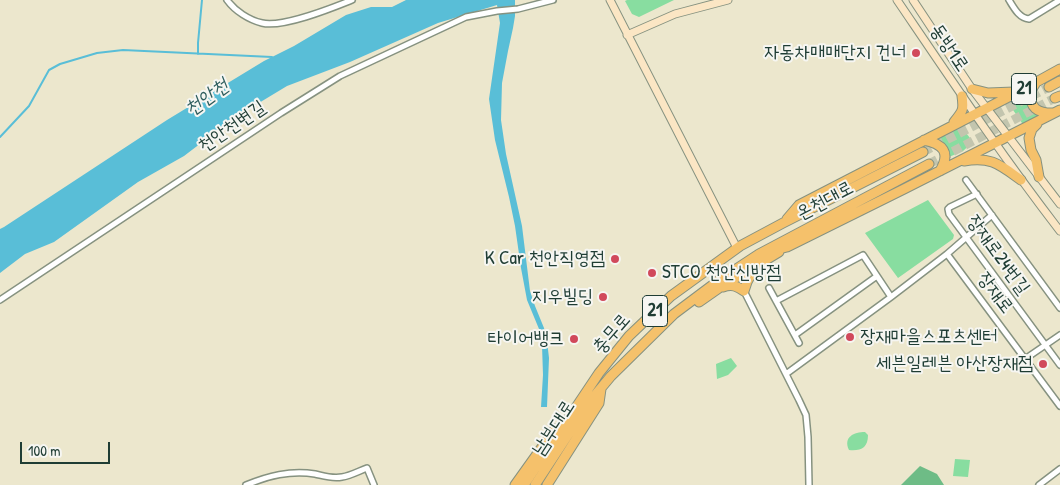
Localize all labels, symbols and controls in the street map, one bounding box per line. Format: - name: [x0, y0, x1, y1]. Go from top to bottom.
- street label: 동방1로: [925, 20, 973, 76]
- place label: 자동차매매단지 건너: [764, 42, 906, 64]
- marker: 자동차매매단지 건너: [910, 47, 922, 59]
- water label: 천안천: [180, 74, 234, 122]
- road number: 21: [1012, 74, 1036, 105]
- street label: 천안천변길: [194, 96, 270, 158]
- street label: 온천대로: [793, 177, 857, 225]
- street label: 장재로24번길: [962, 211, 1034, 299]
- place label: K Car 천안직영점: [485, 248, 605, 270]
- marker: K Car 천안직영점: [609, 253, 621, 265]
- place label: STCO 천안신방점: [662, 262, 781, 284]
- marker: STCO 천안신방점: [646, 267, 658, 279]
- street label: 장재로: [972, 268, 1018, 318]
- place label: 지우빌딩: [532, 286, 593, 308]
- marker: 지우빌딩: [597, 291, 609, 303]
- road number: 21: [642, 296, 668, 326]
- street label: 충무로: [588, 309, 636, 359]
- place label: 장재마을스포츠센터: [860, 326, 998, 348]
- place label: 타이어뱅크: [488, 328, 564, 350]
- marker: 장재마을스포츠센터: [844, 331, 856, 343]
- marker: 타이어뱅크: [568, 333, 580, 345]
- place label: 세븐일레븐 아산장재점: [876, 353, 1033, 375]
- marker: 세븐일레븐 아산장재점: [1037, 358, 1049, 370]
- street label: 남부대로: [528, 396, 580, 460]
- scale bar: [22, 432, 112, 464]
- text: 100 m: [28, 440, 61, 461]

